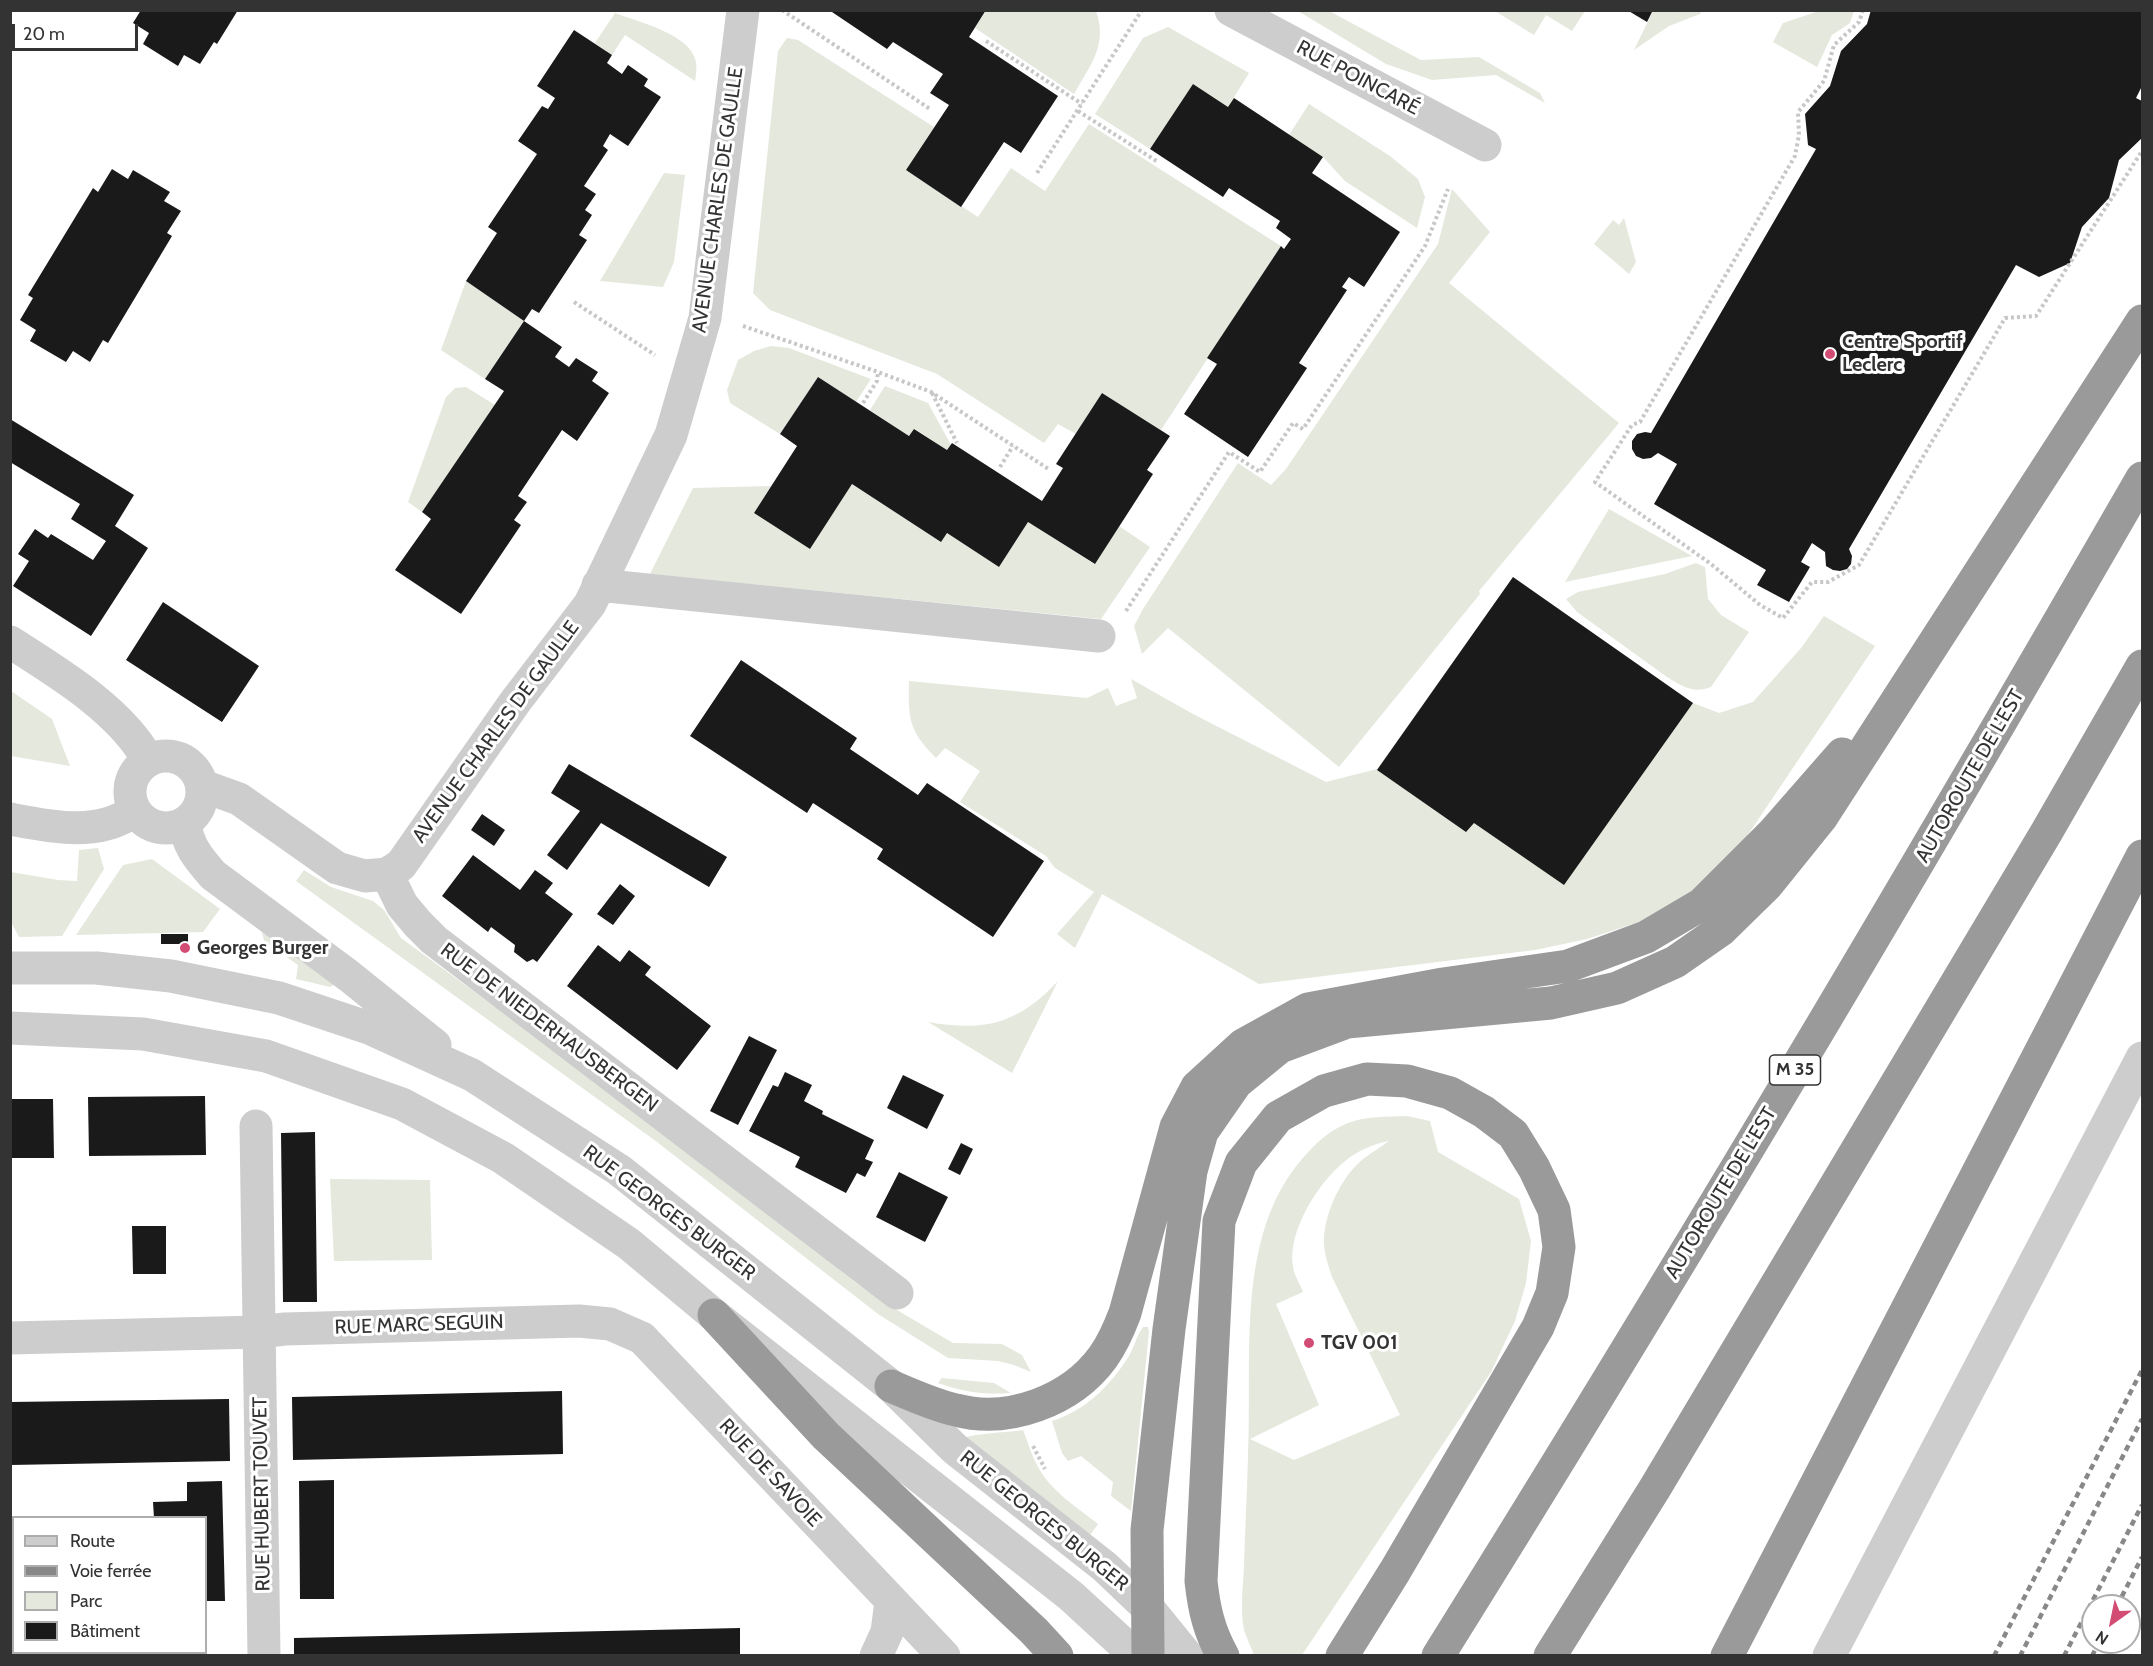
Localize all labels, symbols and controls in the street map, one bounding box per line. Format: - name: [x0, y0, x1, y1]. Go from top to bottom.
- scale bar: [15, 12, 141, 50]
- text: 20 m: [23, 23, 65, 45]
- street label: RUE POINCARÉ: [1292, 35, 1424, 121]
- street label: AVENUE CHARLES DE GAULLE: [687, 66, 749, 334]
- place label: Centre Sportif Leclerc: [1842, 330, 1963, 377]
- marker: Centre Sportif Leclerc: [1823, 347, 1837, 361]
- street label: AVENUE CHARLES DE GAULLE: [408, 617, 584, 847]
- street label: AUTOROUTE DE L’EST: [1911, 685, 2029, 867]
- place label: Georges Burger: [197, 936, 328, 960]
- street label: RUE DE NIEDERHAUSBERGEN: [436, 938, 662, 1118]
- marker: Georges Burger: [178, 941, 192, 955]
- road number: M 35: [1770, 1055, 1820, 1085]
- street label: AUTOROUTE DE L’EST: [1660, 1103, 1782, 1283]
- street label: RUE GEORGES BURGER: [578, 1140, 760, 1286]
- street label: RUE MARC SEGUIN: [334, 1310, 504, 1340]
- place label: TGV 001: [1321, 1331, 1398, 1355]
- marker: TGV 001: [1302, 1336, 1316, 1350]
- street label: RUE HUBERT TOUVET: [248, 1396, 276, 1592]
- street label: RUE DE SAVOIE: [714, 1414, 826, 1532]
- street label: RUE GEORGES BURGER: [955, 1446, 1133, 1596]
- legend: [12, 1516, 207, 1654]
- text: Route: [70, 1530, 115, 1552]
- text: Voie ferrée: [70, 1560, 151, 1582]
- text: Parc: [70, 1590, 102, 1612]
- north arrow: [2081, 1594, 2141, 1654]
- text: Bâtiment: [70, 1620, 140, 1642]
- text: N: [2092, 1627, 2112, 1649]

